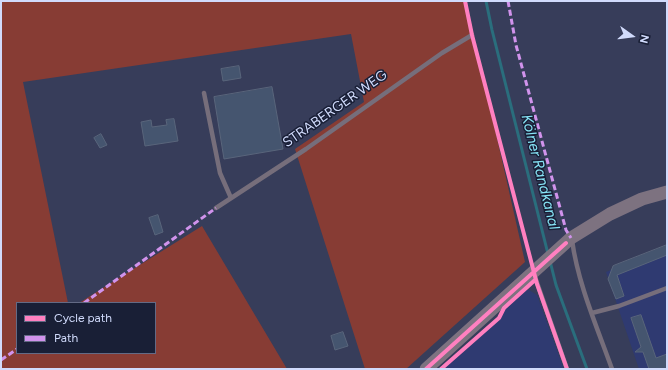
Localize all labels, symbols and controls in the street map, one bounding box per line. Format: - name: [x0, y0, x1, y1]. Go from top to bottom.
- north arrow: [612, 16, 652, 56]
- text: N: [637, 33, 651, 45]
- street label: STRABERGER WEG: [280, 67, 390, 151]
- water label: Kölner Randkanal: [517, 112, 563, 232]
- legend: [16, 302, 156, 354]
- text: Cycle path: [54, 311, 112, 325]
- text: Path: [54, 331, 78, 345]

